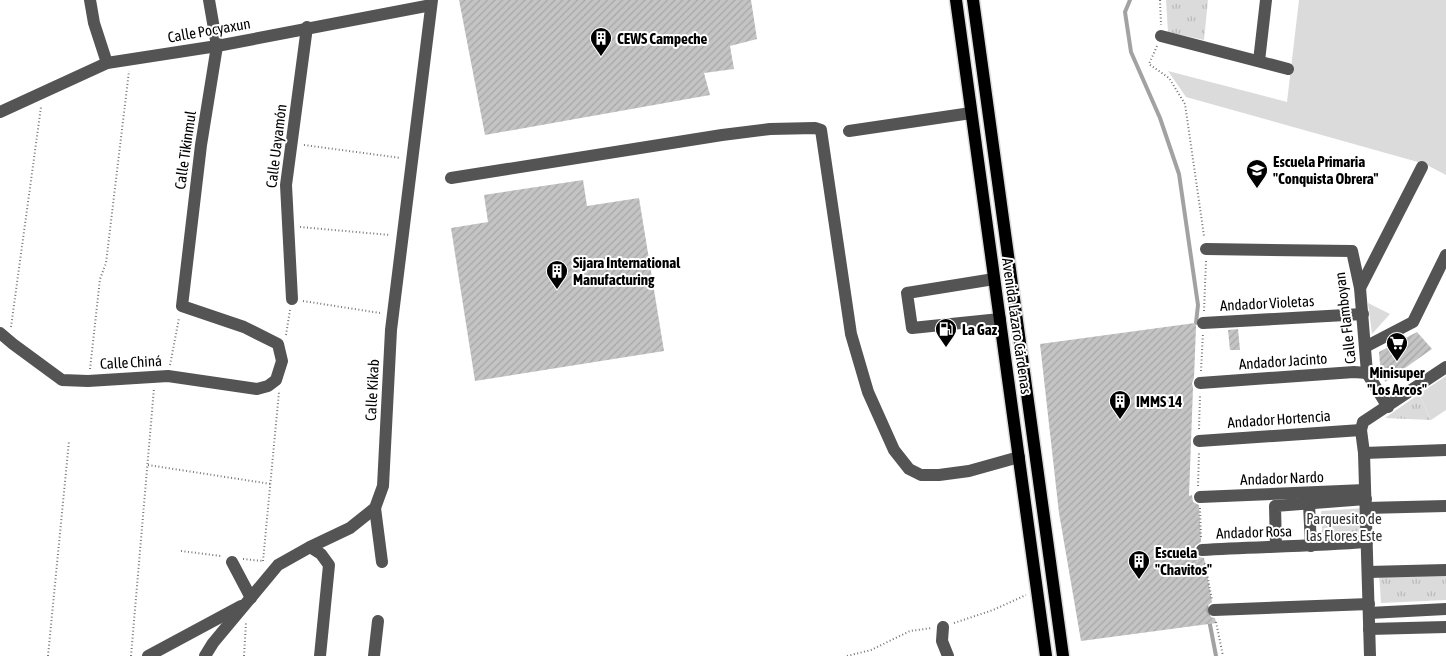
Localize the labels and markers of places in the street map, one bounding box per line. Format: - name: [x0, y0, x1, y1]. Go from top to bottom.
- building icon: CEWS Campeche: [589, 26, 613, 57]
- place label: CEWS Campeche: [617, 30, 708, 47]
- place label: Escuela Primaria "Conquista Obrera": [1273, 153, 1379, 187]
- school or university icon: Escuela Primaria "Conquista Obrera": [1245, 158, 1269, 189]
- place label: Sijara International Manufacturing: [573, 254, 681, 288]
- building icon: Sijara International Manufacturing: [545, 259, 569, 290]
- fuel station icon: La Gaz: [934, 317, 958, 348]
- place label: La Gaz: [962, 321, 998, 338]
- supermarket icon: Minisuper "Los Arcos": [1385, 331, 1409, 362]
- place label: Minisuper "Los Arcos": [1367, 364, 1427, 398]
- building icon: IMMS 14: [1108, 389, 1132, 420]
- place label: IMMS 14: [1136, 393, 1182, 410]
- place label: Escuela "Chavitos": [1155, 544, 1212, 578]
- building icon: Escuela "Chavitos": [1127, 549, 1151, 580]

